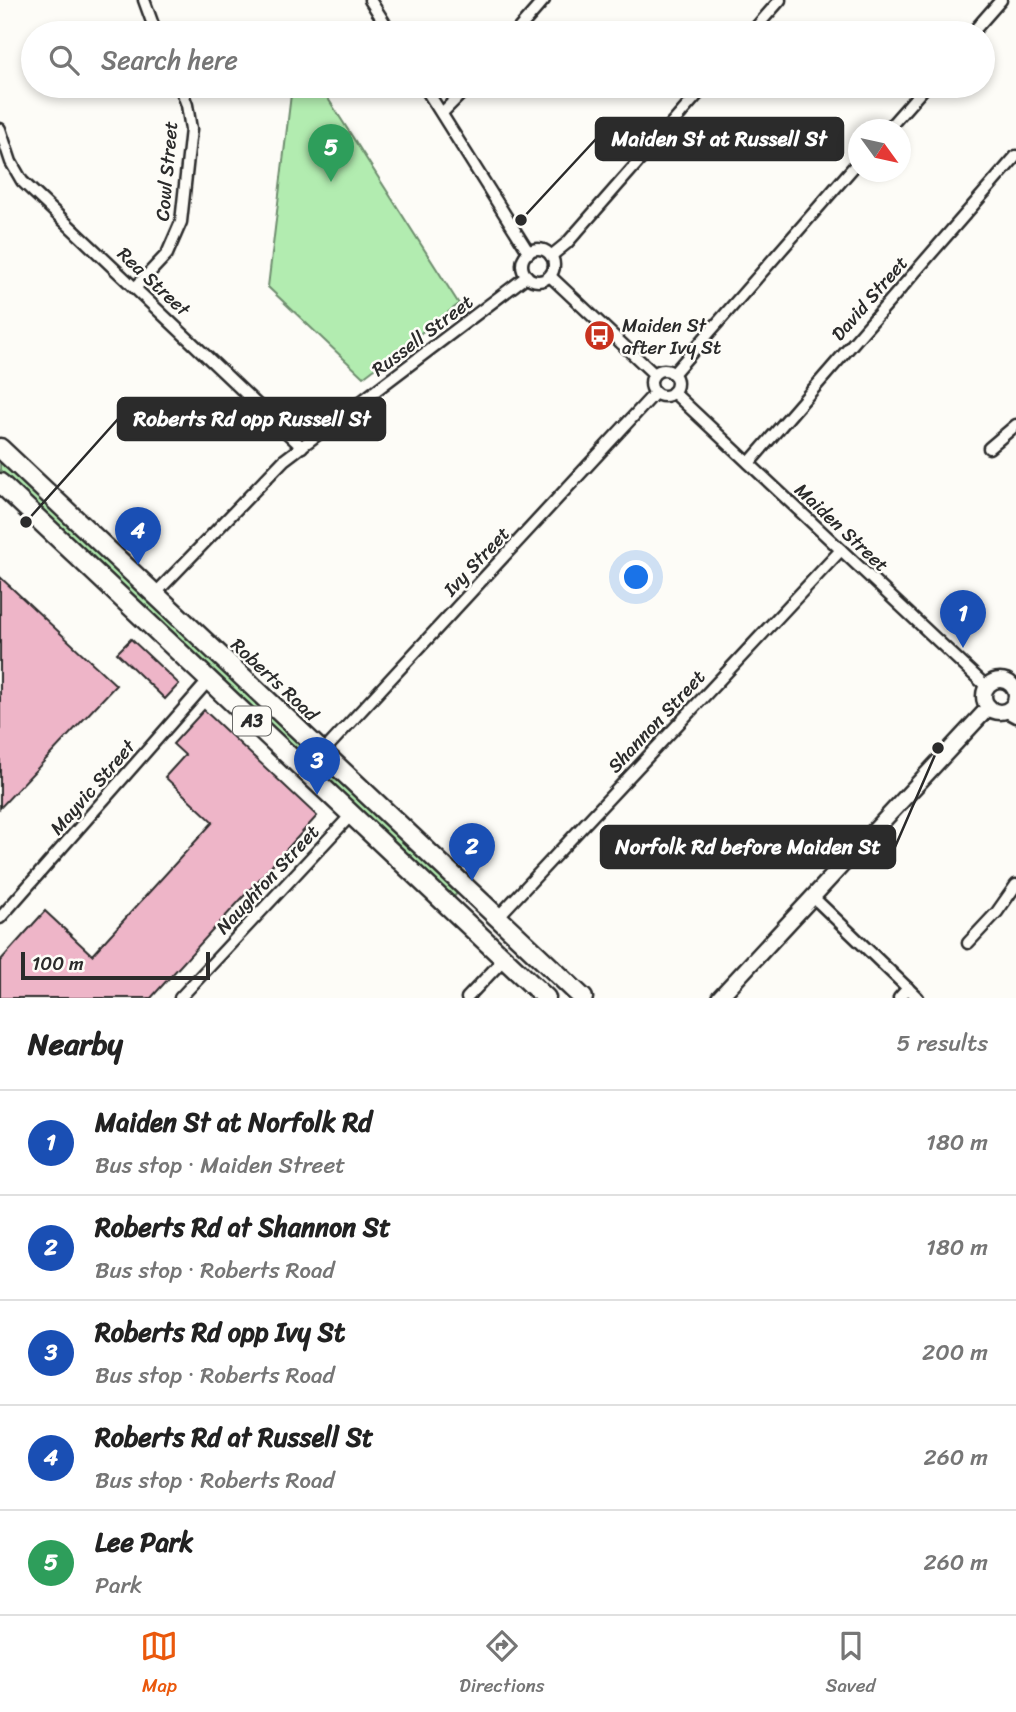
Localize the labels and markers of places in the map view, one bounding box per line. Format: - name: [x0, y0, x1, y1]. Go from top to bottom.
- callout: Maiden St at Russell St: [596, 118, 843, 160]
- pin: 5: [308, 124, 354, 182]
- place label: Maiden St after Ivy St: [622, 309, 721, 364]
- bus stop icon: Maiden St after Ivy St: [582, 319, 616, 353]
- callout: Roberts Rd opp Russell St: [118, 398, 385, 440]
- pin: 4: [115, 507, 161, 565]
- pin: 1: [940, 590, 986, 648]
- pin: 3: [294, 737, 340, 795]
- pin: 2: [449, 823, 495, 881]
- callout: Norfolk Rd before Maiden St: [601, 826, 895, 868]

